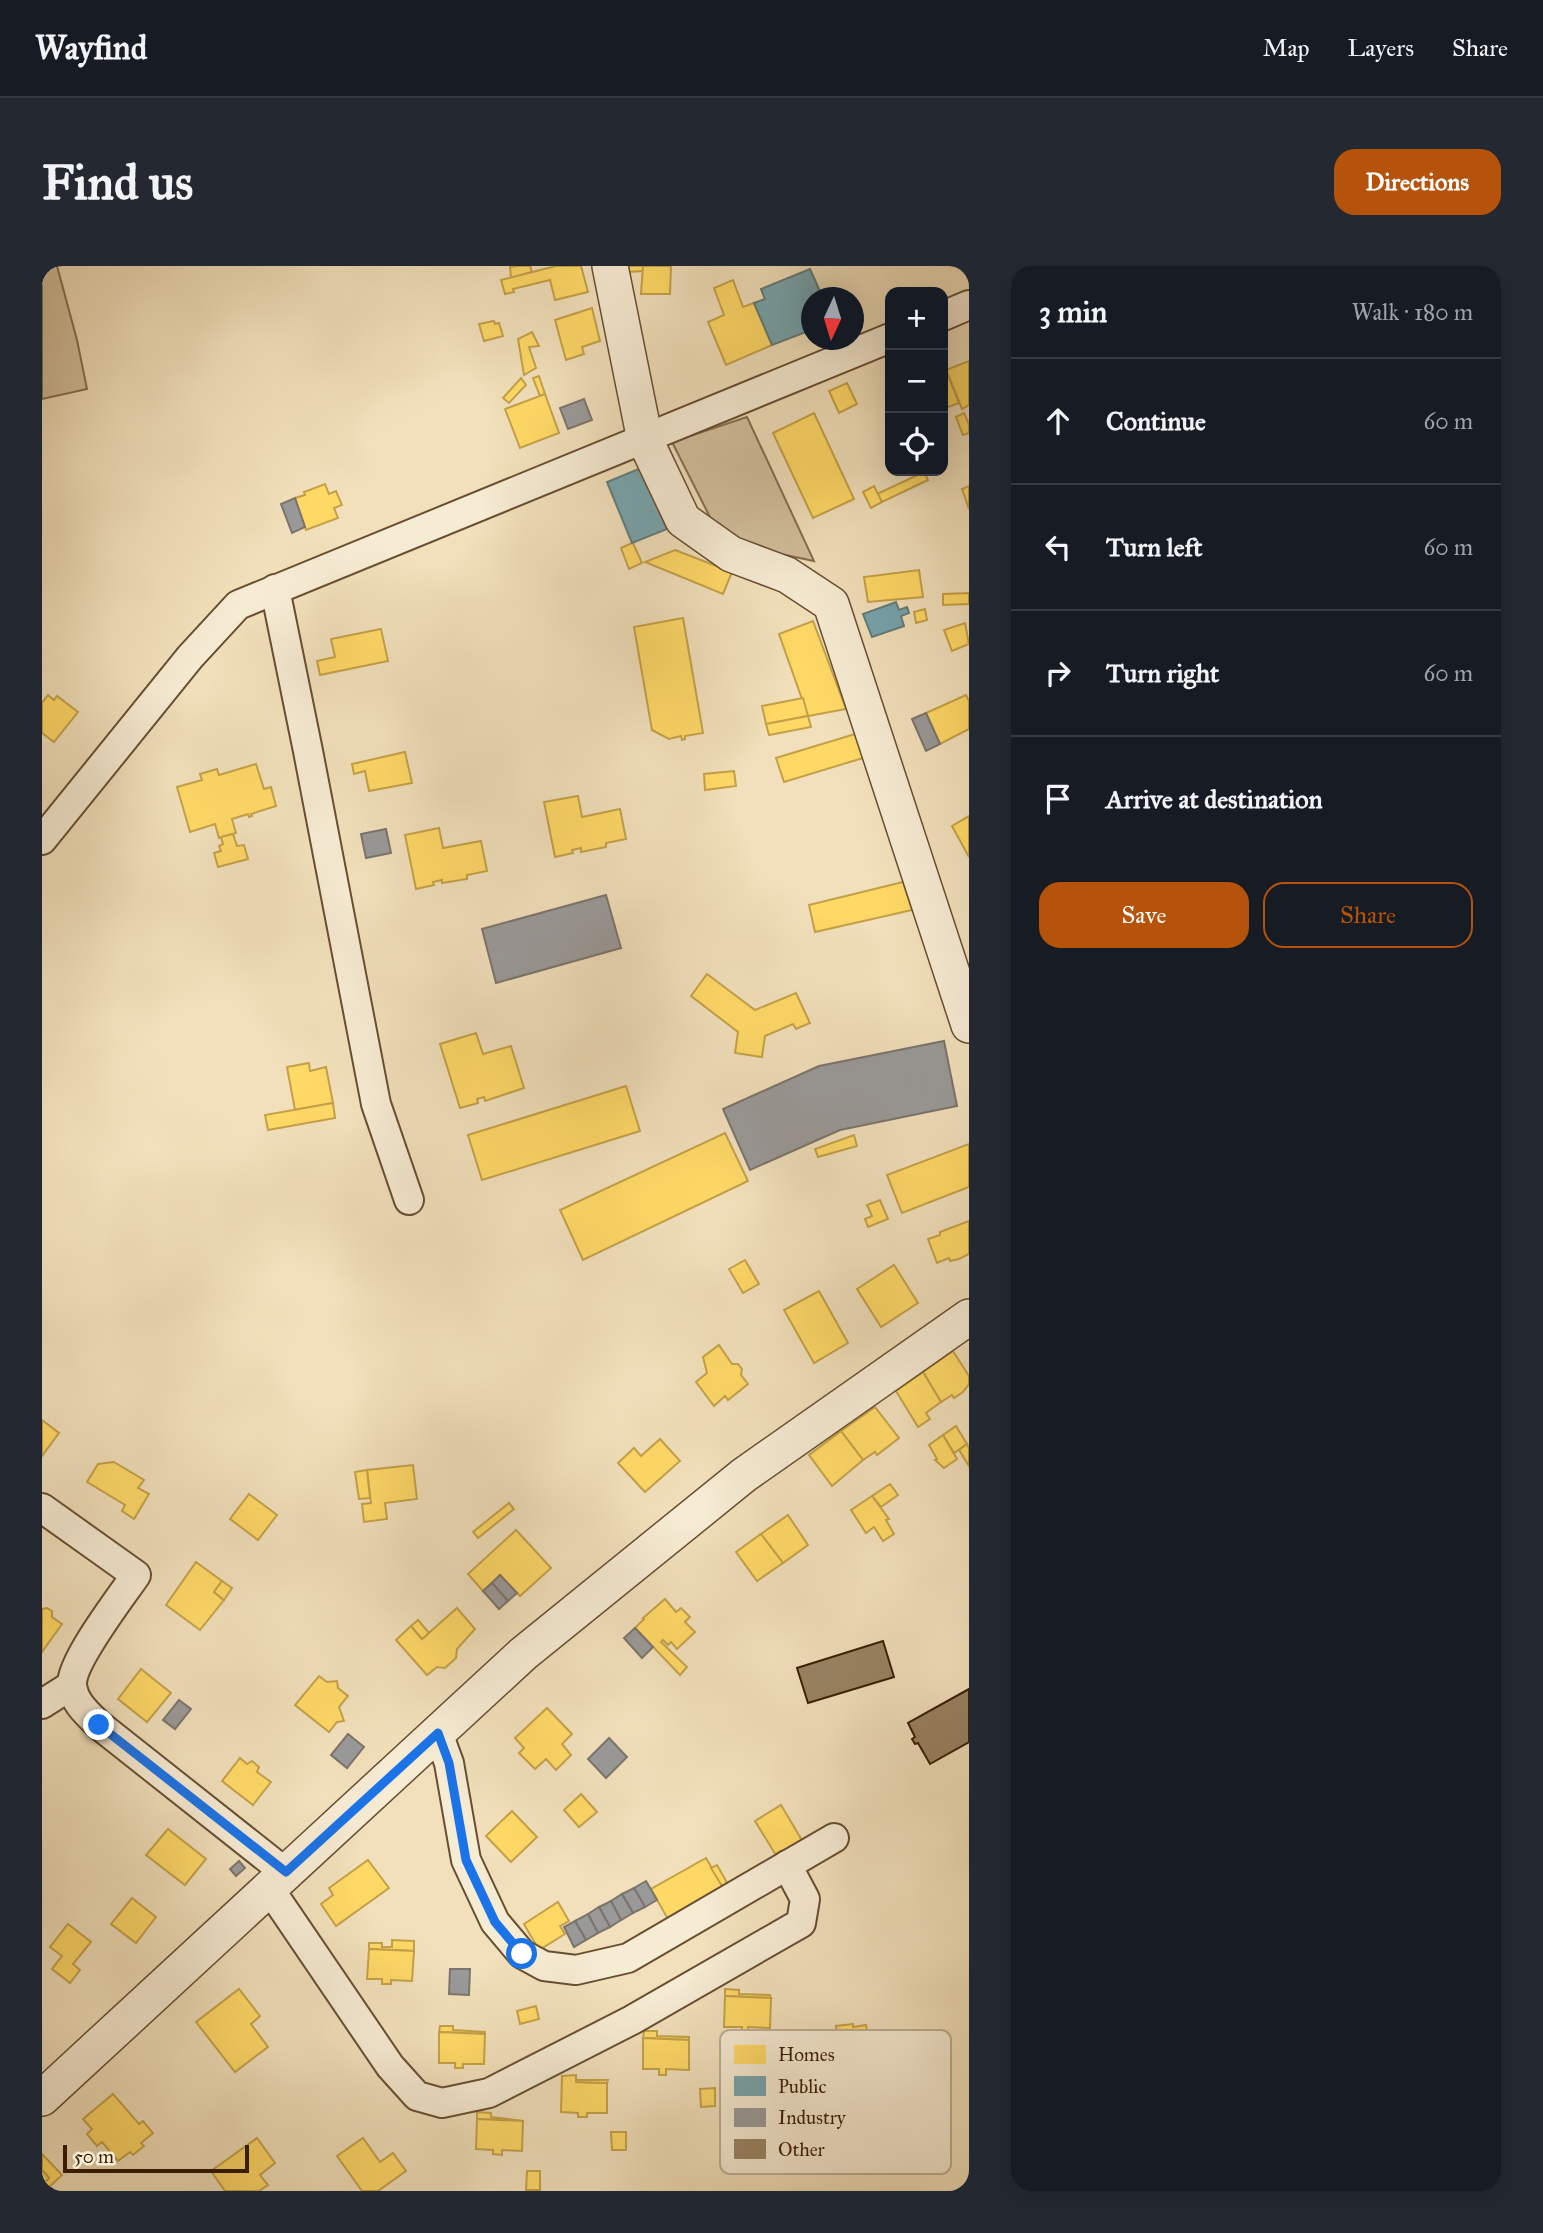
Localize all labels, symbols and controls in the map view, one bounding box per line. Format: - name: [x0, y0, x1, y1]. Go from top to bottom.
- text: Wayfind: [35, 28, 147, 68]
- text: Map: [1263, 33, 1310, 63]
- text: Layers: [1348, 33, 1414, 63]
- text: Share: [1452, 33, 1508, 63]
- button: Directions: [1334, 149, 1501, 215]
- text: Find us: [42, 153, 193, 212]
- north arrow: [801, 287, 864, 350]
- map controls: [885, 287, 948, 476]
- button: +: [885, 287, 948, 350]
- text: 3 min: [1039, 294, 1107, 330]
- text: Walk · 180 m: [1352, 298, 1473, 326]
- button: −: [885, 350, 948, 413]
- icon: ahead: [1039, 402, 1077, 440]
- text: Continue: [1106, 405, 1206, 437]
- text: 60 m: [1424, 407, 1473, 435]
- button: locate: [885, 413, 948, 476]
- icon: left: [1039, 528, 1077, 566]
- text: Turn left: [1106, 531, 1202, 563]
- text: 60 m: [1424, 533, 1473, 561]
- icon: right: [1039, 654, 1077, 692]
- text: Turn right: [1106, 657, 1219, 689]
- text: 60 m: [1424, 659, 1473, 687]
- icon: arrive: [1039, 780, 1077, 818]
- text: Arrive at destination: [1106, 783, 1323, 815]
- button: Save: [1039, 882, 1249, 948]
- button: Share: [1263, 882, 1473, 948]
- route end: [83, 1709, 114, 1740]
- route start: [506, 1938, 537, 1969]
- legend: [720, 2030, 951, 2174]
- text: Homes: [778, 2043, 835, 2066]
- text: Public: [778, 2075, 826, 2098]
- text: Industry: [778, 2106, 847, 2129]
- text: Other: [778, 2138, 826, 2161]
- scale bar: [63, 2142, 248, 2174]
- text: 50 m: [74, 2145, 114, 2168]

